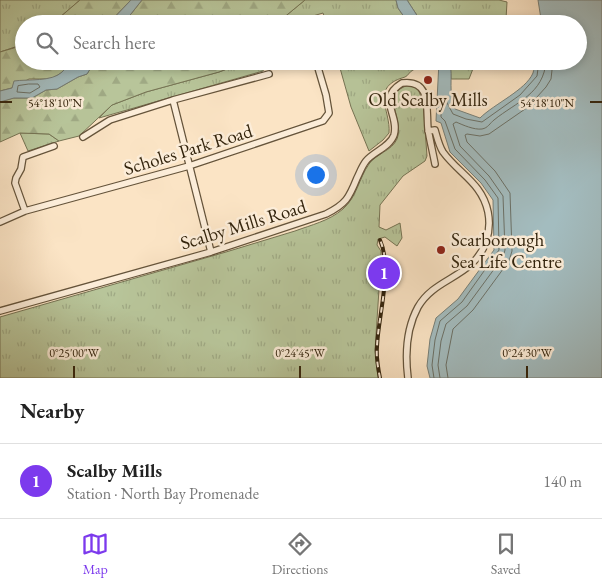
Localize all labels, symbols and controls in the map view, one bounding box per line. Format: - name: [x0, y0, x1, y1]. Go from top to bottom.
- search box: [15, 15, 587, 70]
- icon: search: [33, 29, 61, 57]
- text: Search here: [73, 30, 155, 55]
- marker: Old Scalby Mills: [422, 74, 434, 86]
- place label: Old Scalby Mills: [368, 87, 488, 112]
- text: 54°18'10"N: [28, 95, 82, 111]
- text: 54°18'10"N: [520, 95, 574, 111]
- street label: Scholes Park Road: [121, 118, 256, 181]
- your location: [303, 162, 329, 188]
- street label: Scalby Mills Road: [177, 193, 310, 256]
- place label: Scarborough Sea Life Centre: [451, 227, 562, 274]
- marker: Scarborough Sea Life Centre: [435, 244, 447, 256]
- pin: 1: [368, 254, 400, 292]
- text: 0°25'00"W: [49, 345, 100, 361]
- text: 0°24'45"W: [275, 345, 326, 361]
- text: 0°24'30"W: [502, 345, 553, 361]
- text: Nearby: [20, 397, 84, 424]
- text: Scalby Mills: [67, 458, 162, 483]
- text: 1: [32, 471, 40, 492]
- text: 140 m: [543, 471, 582, 492]
- text: Station · North Bay Promenade: [67, 483, 259, 504]
- tab: Map: [81, 530, 109, 578]
- tab: Directions: [272, 530, 328, 578]
- tab: Saved: [491, 530, 521, 578]

